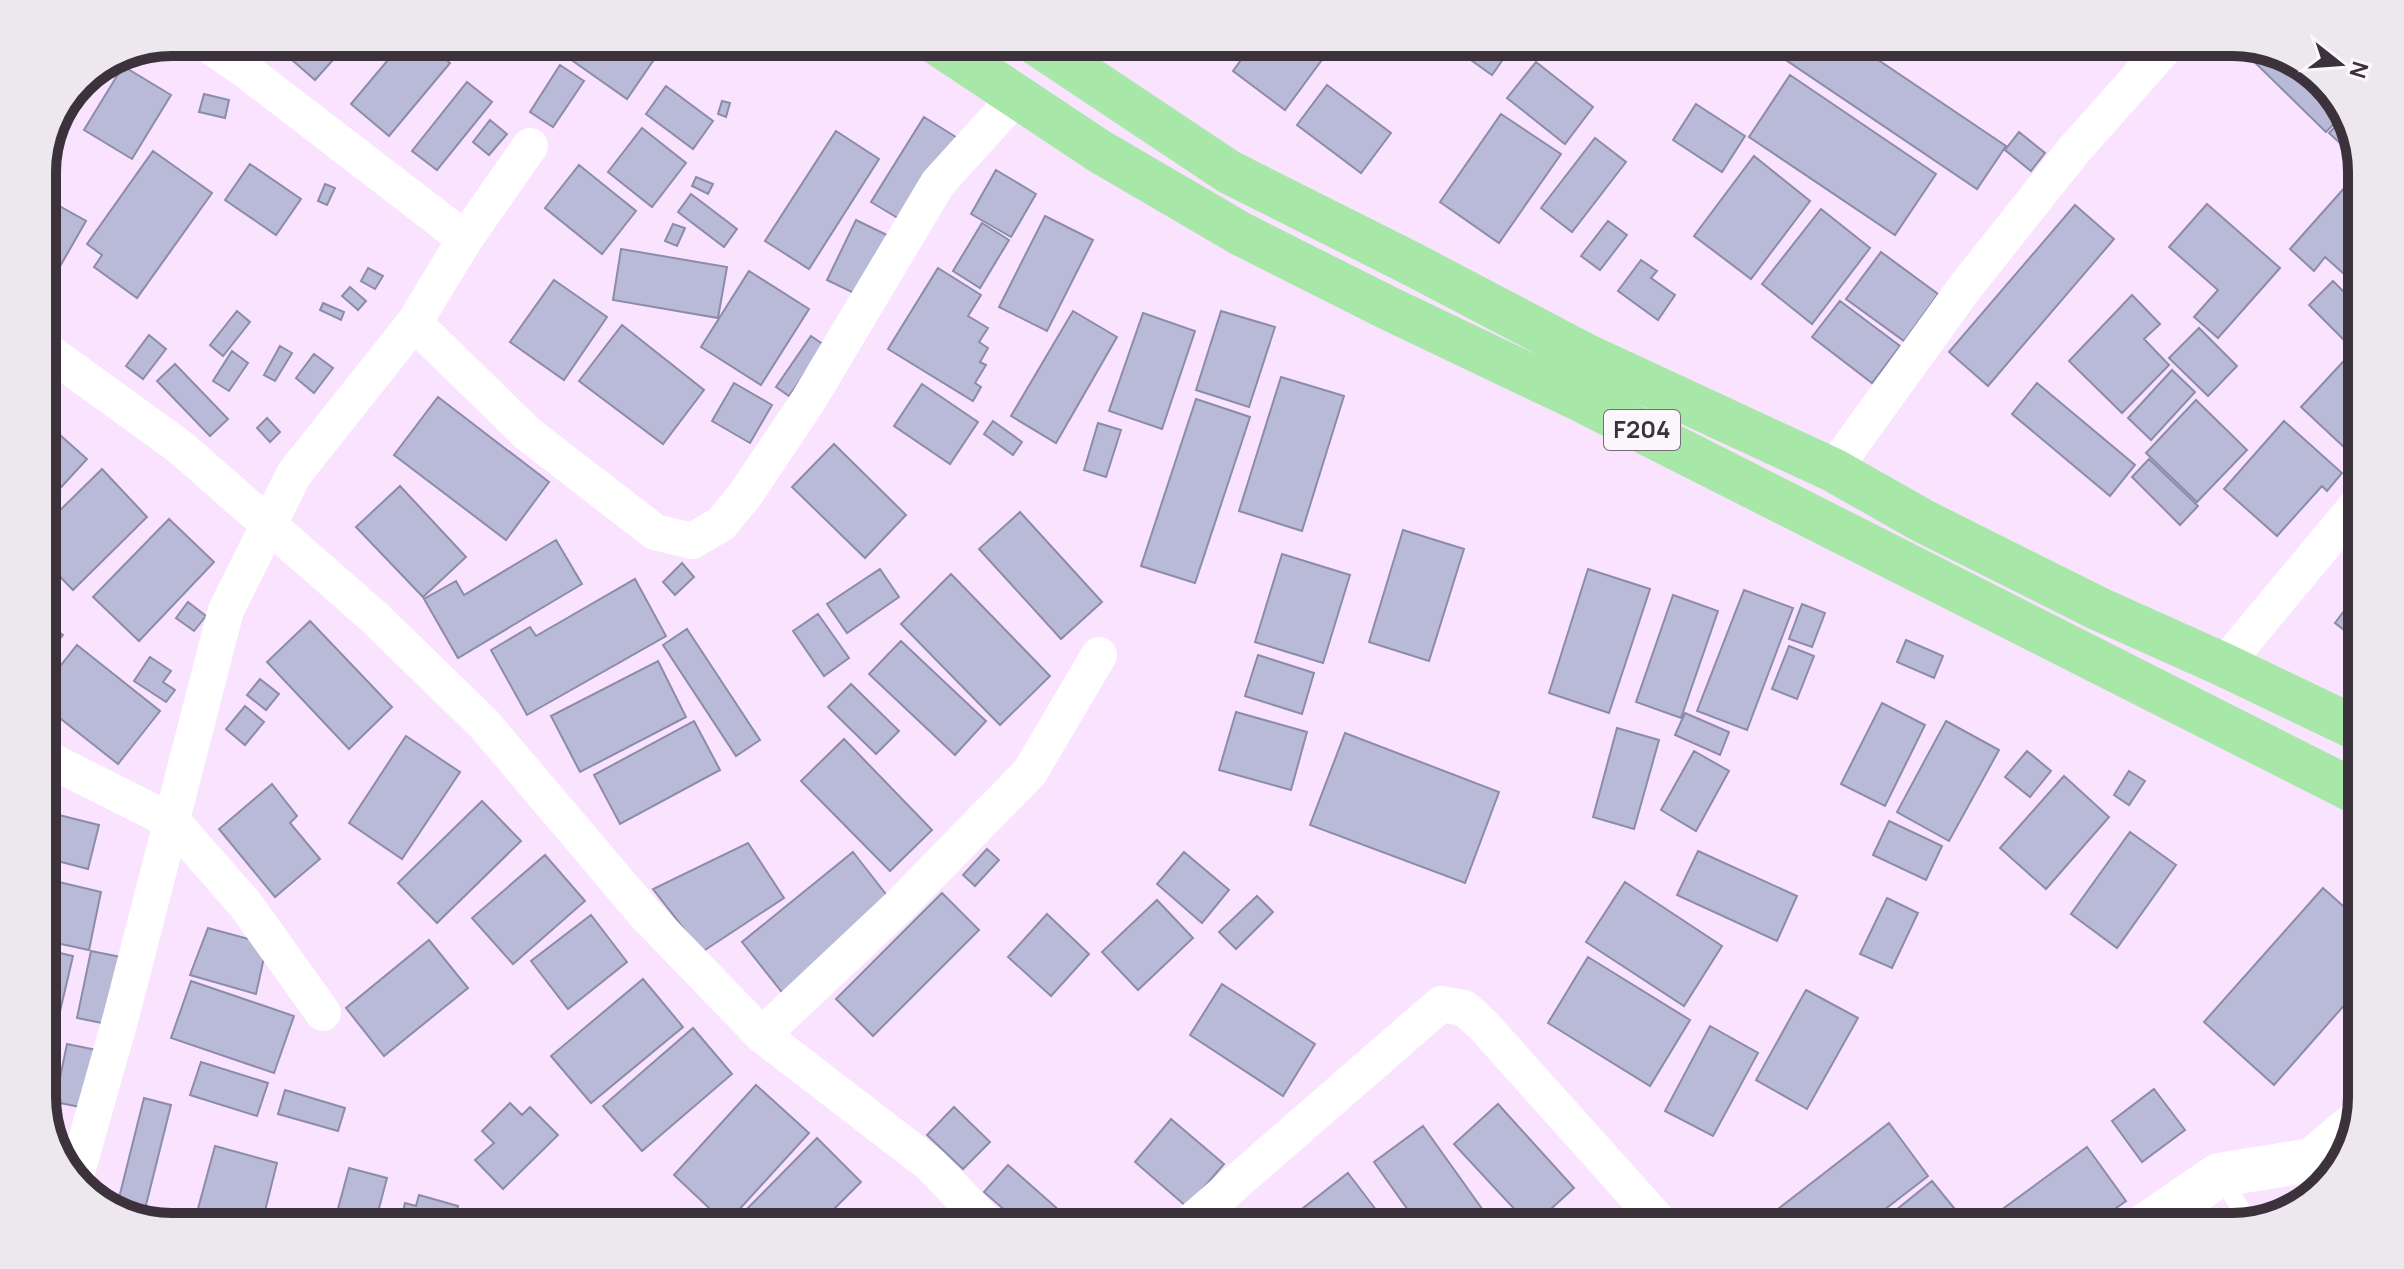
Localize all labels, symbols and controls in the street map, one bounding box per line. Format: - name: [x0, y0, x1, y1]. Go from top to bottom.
- north arrow: [2300, 24, 2380, 104]
- text: N: [2342, 58, 2376, 82]
- road number: F204: [1604, 410, 1680, 450]

